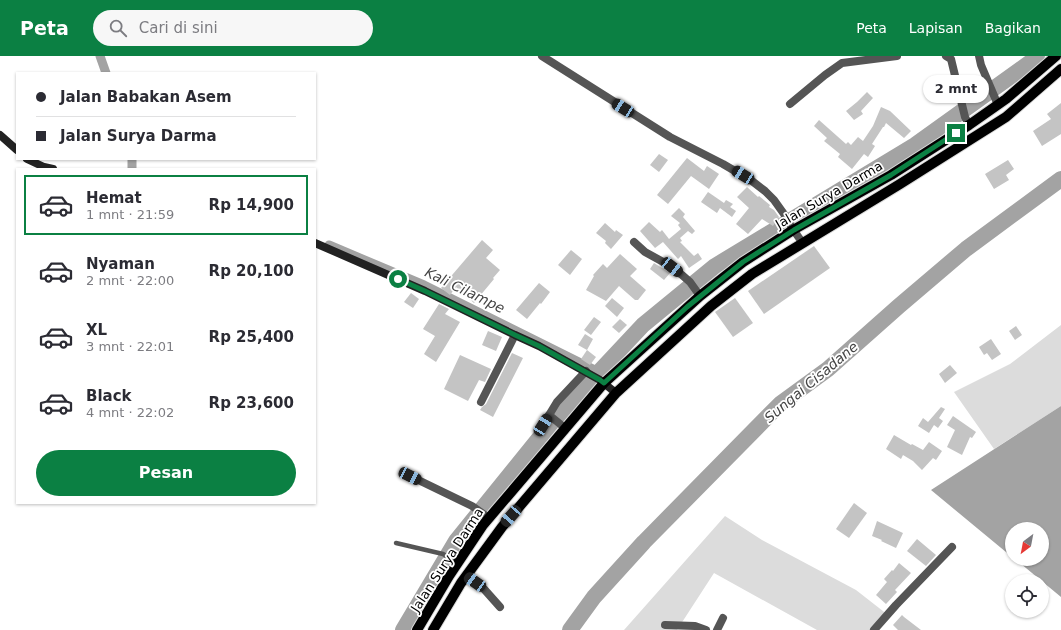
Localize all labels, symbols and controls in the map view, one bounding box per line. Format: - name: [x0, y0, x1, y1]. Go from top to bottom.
- search box: [93, 10, 373, 46]
- text: Peta: [20, 17, 69, 39]
- icon: search: [107, 17, 129, 39]
- text: Cari di sini: [139, 19, 218, 37]
- text: Peta: [856, 20, 887, 36]
- text: Lapisan: [909, 20, 963, 36]
- text: Bagikan: [985, 20, 1041, 36]
- callout: 2 mnt: [923, 75, 989, 103]
- text: 2 mnt: [935, 81, 977, 96]
- text: Jalan Babakan Asem: [60, 88, 232, 106]
- car: [610, 97, 636, 119]
- route end: [947, 124, 965, 142]
- text: Jalan Surya Darma: [60, 127, 217, 145]
- street label: Jalan Surya Darma: [772, 158, 885, 232]
- car: [730, 164, 756, 186]
- icon: car: [38, 187, 74, 223]
- text: Hemat: [86, 189, 142, 207]
- text: Rp 14,900: [209, 196, 294, 214]
- text: 1 mnt · 21:59: [86, 207, 174, 222]
- icon: car: [38, 253, 74, 289]
- text: Nyaman: [86, 255, 155, 273]
- car: [659, 255, 685, 279]
- text: Rp 20,100: [209, 262, 294, 280]
- water label: Kali Cilampe: [423, 264, 507, 316]
- route start: [389, 270, 407, 288]
- text: 2 mnt · 22:00: [86, 273, 174, 288]
- icon: car: [38, 319, 74, 355]
- text: XL: [86, 321, 107, 339]
- text: Rp 25,400: [209, 328, 294, 346]
- water label: Sungai Cisadane: [761, 338, 861, 426]
- text: 3 mnt · 22:01: [86, 339, 174, 354]
- icon: car: [38, 385, 74, 421]
- text: Black: [86, 387, 132, 405]
- text: Rp 23,600: [209, 394, 294, 412]
- text: 4 mnt · 22:02: [86, 405, 174, 420]
- car: [532, 412, 554, 438]
- button: Pesan: [36, 450, 296, 496]
- car: [397, 465, 423, 487]
- car: [499, 503, 523, 529]
- street label: Jalan Surya Darma: [407, 505, 486, 616]
- north arrow: [1005, 522, 1049, 566]
- map controls: [1005, 522, 1049, 618]
- car: [462, 570, 488, 594]
- button: locate: [1005, 574, 1049, 618]

